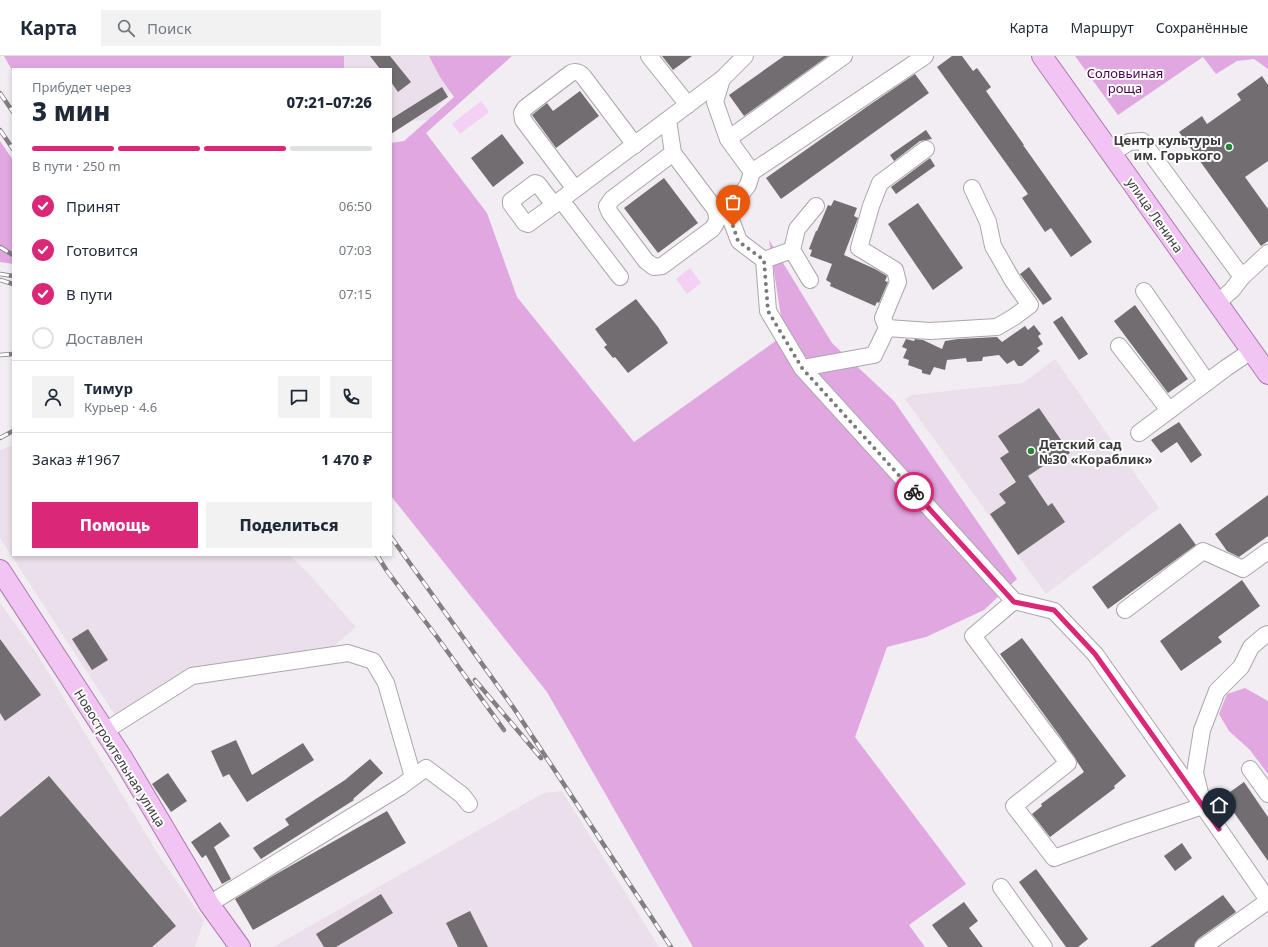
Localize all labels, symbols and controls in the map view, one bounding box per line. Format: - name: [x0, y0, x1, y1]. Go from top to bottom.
- search box: [101, 10, 381, 46]
- text: Карта: [20, 15, 77, 41]
- icon: search: [115, 17, 137, 39]
- text: Поиск: [147, 18, 192, 38]
- text: Карта: [1009, 18, 1048, 37]
- text: Маршрут: [1070, 18, 1134, 37]
- text: Сохранённые: [1156, 18, 1248, 37]
- park label: Соловьиная роща: [1087, 64, 1163, 97]
- text: Прибудет через: [32, 78, 131, 96]
- text: 07:21–07:26: [287, 92, 372, 112]
- text: 3 мин: [32, 93, 110, 129]
- place label: Центр культуры им. Горького: [1113, 131, 1221, 164]
- marker: Центр культуры им. Горького: [1224, 142, 1234, 152]
- text: В пути · 250 m: [32, 157, 121, 175]
- street label: улица Ленина: [1122, 174, 1188, 256]
- pin: [716, 185, 750, 226]
- icon: bag: [722, 191, 744, 213]
- icon: check: [32, 195, 54, 217]
- text: Принят: [66, 196, 120, 216]
- text: 06:50: [339, 197, 372, 215]
- icon: check: [32, 239, 54, 261]
- text: Готовится: [66, 240, 138, 260]
- text: 07:03: [339, 241, 372, 259]
- icon: check: [32, 283, 54, 305]
- text: В пути: [66, 284, 113, 304]
- text: 07:15: [339, 285, 372, 303]
- text: Доставлен: [66, 328, 143, 348]
- button: person: [32, 376, 74, 418]
- button: chat: [278, 376, 320, 418]
- button: phone: [330, 376, 372, 418]
- text: Тимур: [84, 378, 133, 398]
- text: Курьер · 4.6: [84, 398, 157, 416]
- place label: Детский сад №30 «Кораблик»: [1039, 435, 1152, 468]
- marker: Детский сад №30 «Кораблик»: [1026, 446, 1036, 456]
- text: Заказ #1967: [32, 449, 120, 469]
- text: 1 470 ₽: [321, 449, 372, 469]
- courier: [894, 472, 934, 512]
- icon: bike: [903, 481, 925, 503]
- button: Помощь: [32, 502, 198, 548]
- button: Поделиться: [206, 502, 372, 548]
- street label: Новостроительная улица: [70, 686, 170, 830]
- pin: [1202, 788, 1236, 829]
- icon: home: [1208, 794, 1230, 816]

